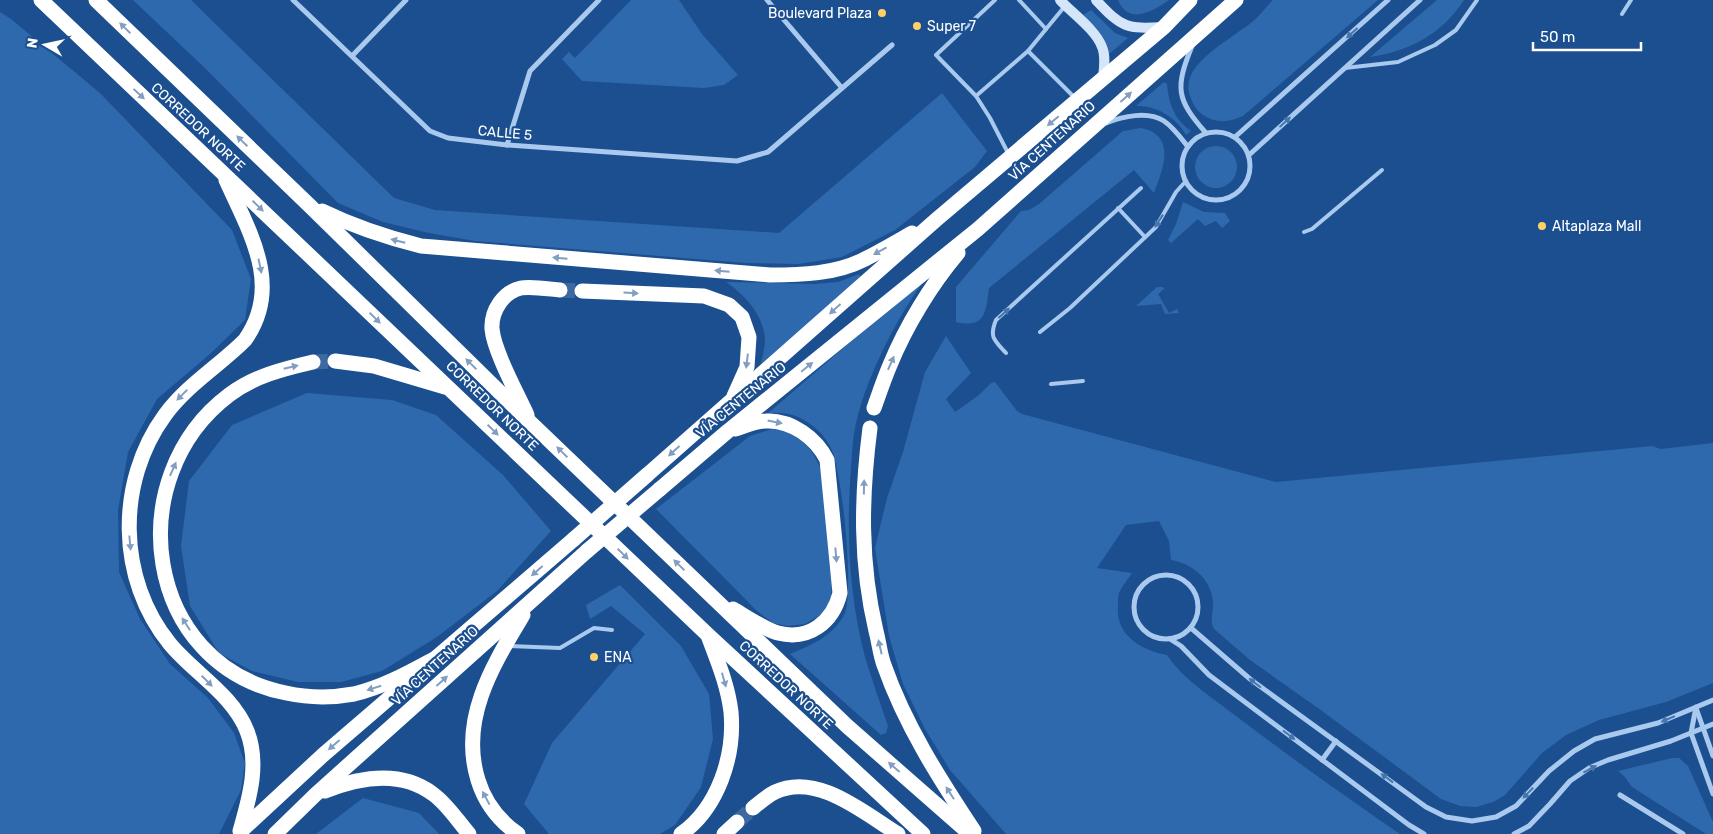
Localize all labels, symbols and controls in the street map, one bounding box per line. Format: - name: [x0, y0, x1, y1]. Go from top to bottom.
- place label: Boulevard Plaza: [768, 5, 872, 22]
- marker: Boulevard Plaza: [876, 7, 888, 19]
- place label: Super 7: [927, 18, 976, 35]
- north arrow: [20, 20, 70, 70]
- marker: Super 7: [911, 20, 923, 32]
- scale bar: [1533, 20, 1640, 52]
- one-way arrow: [120, 22, 132, 34]
- one-way arrow: [1345, 27, 1358, 38]
- text: 50 m: [1540, 28, 1575, 46]
- text: N: [23, 37, 42, 49]
- street label: CORREDOR NORTE: [148, 79, 248, 175]
- one-way arrow: [133, 88, 145, 100]
- one-way arrow: [1120, 91, 1132, 103]
- street label: VÍA CENTENARIO: [1004, 97, 1099, 185]
- one-way arrow: [1047, 115, 1059, 127]
- one-way arrow: [1278, 116, 1290, 128]
- street label: CALLE 5: [477, 122, 533, 144]
- one-way arrow: [237, 135, 249, 147]
- one-way arrow: [251, 200, 263, 212]
- one-way arrow: [1154, 214, 1163, 228]
- place label: Altaplaza Mall: [1552, 218, 1641, 235]
- marker: Altaplaza Mall: [1536, 220, 1548, 232]
- one-way arrow: [391, 236, 406, 244]
- one-way arrow: [872, 247, 887, 255]
- one-way arrow: [551, 253, 567, 261]
- one-way arrow: [256, 258, 264, 273]
- one-way arrow: [713, 266, 729, 274]
- one-way arrow: [623, 289, 639, 297]
- one-way arrow: [830, 303, 842, 315]
- one-way arrow: [997, 307, 1009, 319]
- one-way arrow: [369, 312, 381, 324]
- one-way arrow: [743, 353, 751, 369]
- one-way arrow: [888, 356, 896, 370]
- street label: CORREDOR NORTE: [442, 357, 542, 455]
- street label: VÍA CENTENARIO: [692, 358, 790, 442]
- one-way arrow: [466, 359, 478, 371]
- one-way arrow: [800, 361, 813, 372]
- one-way arrow: [283, 363, 298, 371]
- one-way arrow: [177, 389, 189, 401]
- one-way arrow: [768, 419, 784, 427]
- one-way arrow: [486, 424, 498, 436]
- one-way arrow: [556, 446, 568, 458]
- one-way arrow: [668, 446, 681, 457]
- one-way arrow: [170, 462, 178, 476]
- one-way arrow: [860, 478, 868, 494]
- one-way arrow: [126, 536, 134, 552]
- one-way arrow: [832, 547, 840, 563]
- one-way arrow: [617, 548, 629, 560]
- one-way arrow: [673, 559, 685, 571]
- one-way arrow: [530, 565, 543, 576]
- one-way arrow: [181, 618, 191, 631]
- street label: VÍA CENTENARIO: [387, 622, 482, 710]
- street label: CORREDOR NORTE: [736, 637, 836, 733]
- one-way arrow: [876, 640, 884, 655]
- place label: ENA: [604, 649, 632, 666]
- marker: ENA: [588, 651, 600, 663]
- one-way arrow: [721, 673, 729, 688]
- one-way arrow: [201, 675, 213, 687]
- one-way arrow: [436, 675, 448, 687]
- one-way arrow: [1249, 677, 1262, 688]
- one-way arrow: [366, 684, 381, 692]
- one-way arrow: [1660, 715, 1675, 723]
- one-way arrow: [1282, 730, 1296, 740]
- one-way arrow: [328, 740, 341, 751]
- one-way arrow: [889, 761, 901, 773]
- one-way arrow: [1583, 765, 1597, 773]
- one-way arrow: [1380, 773, 1393, 783]
- one-way arrow: [945, 787, 954, 800]
- one-way arrow: [1522, 787, 1534, 799]
- one-way arrow: [482, 791, 490, 806]

